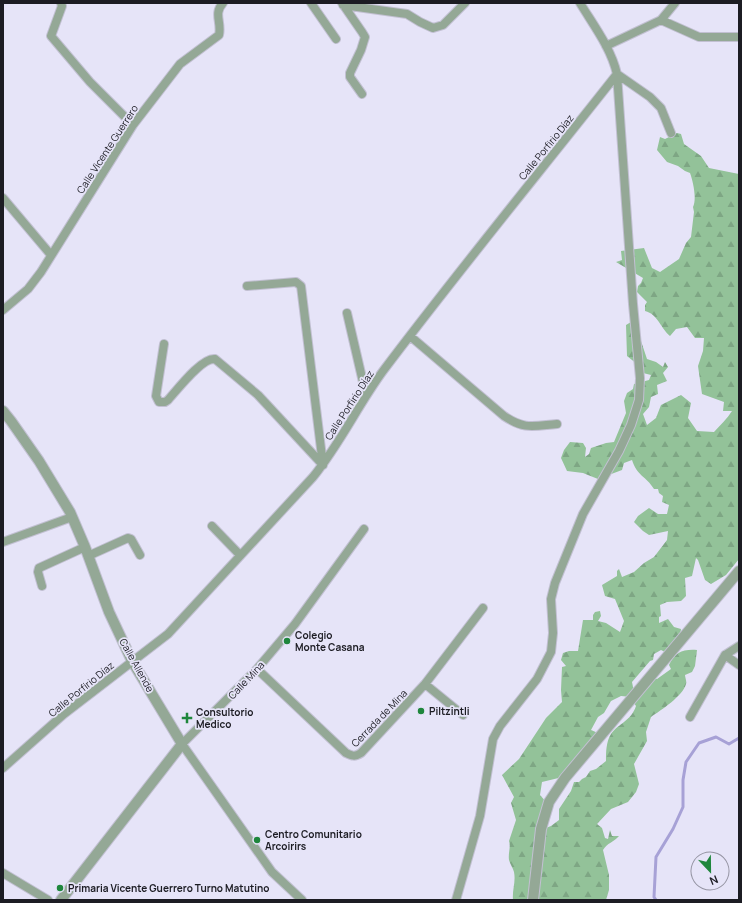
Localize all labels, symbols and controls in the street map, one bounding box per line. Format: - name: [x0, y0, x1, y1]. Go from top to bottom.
- street label: Calle Vicente Guerrero: [73, 102, 141, 196]
- street label: Calle Porfirio Díaz: [515, 111, 577, 183]
- street label: Calle Porfirio Díaz: [321, 367, 377, 443]
- place label: Colegio Monte Casana: [295, 628, 365, 654]
- street label: Calle Allende: [116, 636, 158, 695]
- marker: Colegio Monte Casana: [282, 636, 292, 646]
- street label: Calle Porfirio Díaz: [45, 658, 117, 720]
- street label: Calle Mina: [225, 658, 267, 702]
- street label: Cerrada de Mina: [348, 686, 410, 750]
- place label: Piltzintli: [429, 704, 470, 718]
- place label: Consultorio Medico: [196, 705, 254, 731]
- marker: Piltzintli: [416, 706, 426, 716]
- marker: Consultorio Medico: [181, 712, 193, 724]
- place label: Centro Comunitario Arcoirirs: [265, 827, 362, 853]
- marker: Centro Comunitario Arcoirirs: [252, 835, 262, 845]
- north arrow: [690, 851, 730, 891]
- text: N: [707, 872, 720, 889]
- place label: Primaria Vicente Guerrero Turno Matutino: [68, 881, 269, 895]
- marker: Primaria Vicente Guerrero Turno Matutino: [55, 883, 65, 893]

